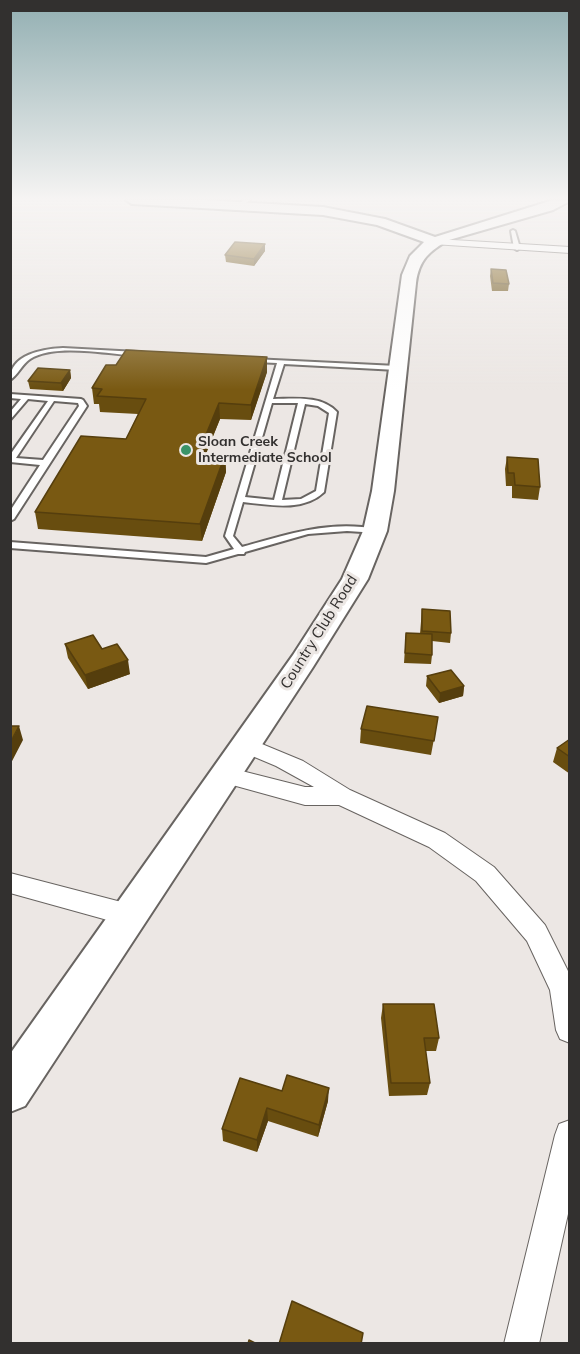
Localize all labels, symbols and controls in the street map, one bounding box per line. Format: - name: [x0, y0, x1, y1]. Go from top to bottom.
- place label: Sloan Creek Intermediate School: [198, 434, 332, 466]
- marker: Sloan Creek Intermediate School: [179, 443, 193, 457]
- street label: Country Club Road: [277, 572, 361, 692]

